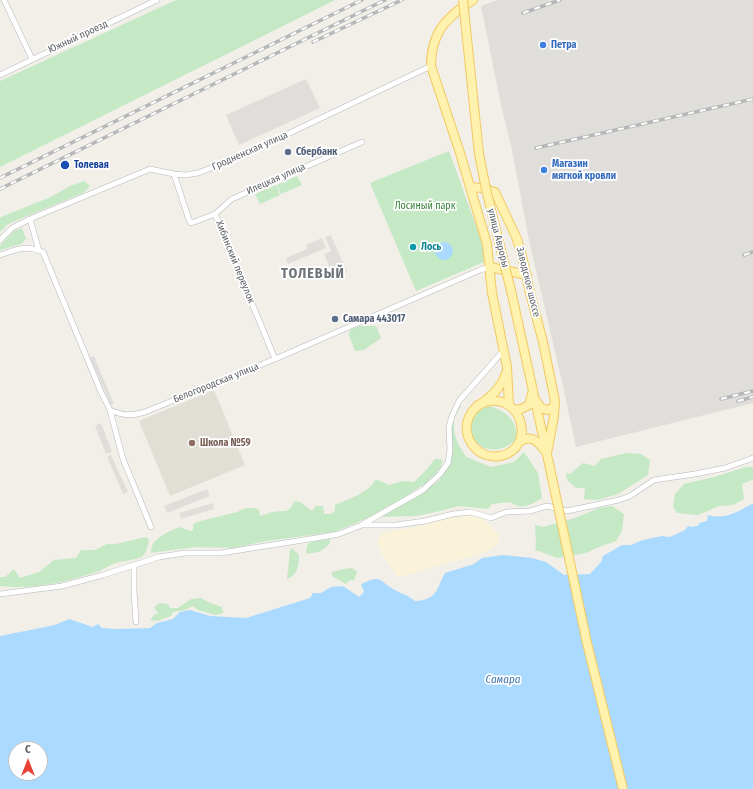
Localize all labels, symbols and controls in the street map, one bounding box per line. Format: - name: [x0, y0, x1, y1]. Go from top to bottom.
- street label: Южный проезд: [46, 18, 110, 56]
- place label: Петра: [551, 39, 576, 51]
- marker: Петра: [538, 40, 548, 50]
- street label: Гродненская улица: [210, 129, 290, 173]
- place label: Сбербанк: [296, 146, 337, 158]
- marker: Сбербанк: [283, 147, 293, 157]
- place label: Магазин мягкой кровли: [552, 158, 616, 182]
- marker: Толевая: [59, 159, 71, 171]
- place label: Толевая: [74, 159, 109, 171]
- street label: Илецкая улица: [245, 161, 307, 197]
- marker: Магазин мягкой кровли: [539, 165, 549, 175]
- park label: Лосиный парк: [395, 200, 455, 212]
- street label: улица Авроры: [485, 207, 511, 269]
- street label: Хибинский переулок: [213, 219, 257, 305]
- place label: Лось: [421, 241, 441, 253]
- marker: Лось: [408, 242, 418, 252]
- street label: Заводское шоссе: [513, 246, 543, 318]
- district label: ТОЛЕВЫЙ: [281, 266, 345, 282]
- place label: Самара 443017: [343, 313, 405, 325]
- marker: Самара 443017: [330, 314, 340, 324]
- street label: Белогородская улица: [172, 360, 260, 406]
- place label: Школа №59: [200, 437, 251, 449]
- marker: Школа №59: [187, 438, 197, 448]
- water label: Самара: [486, 673, 520, 687]
- north arrow: [8, 741, 48, 781]
- text: С: [25, 743, 31, 756]

